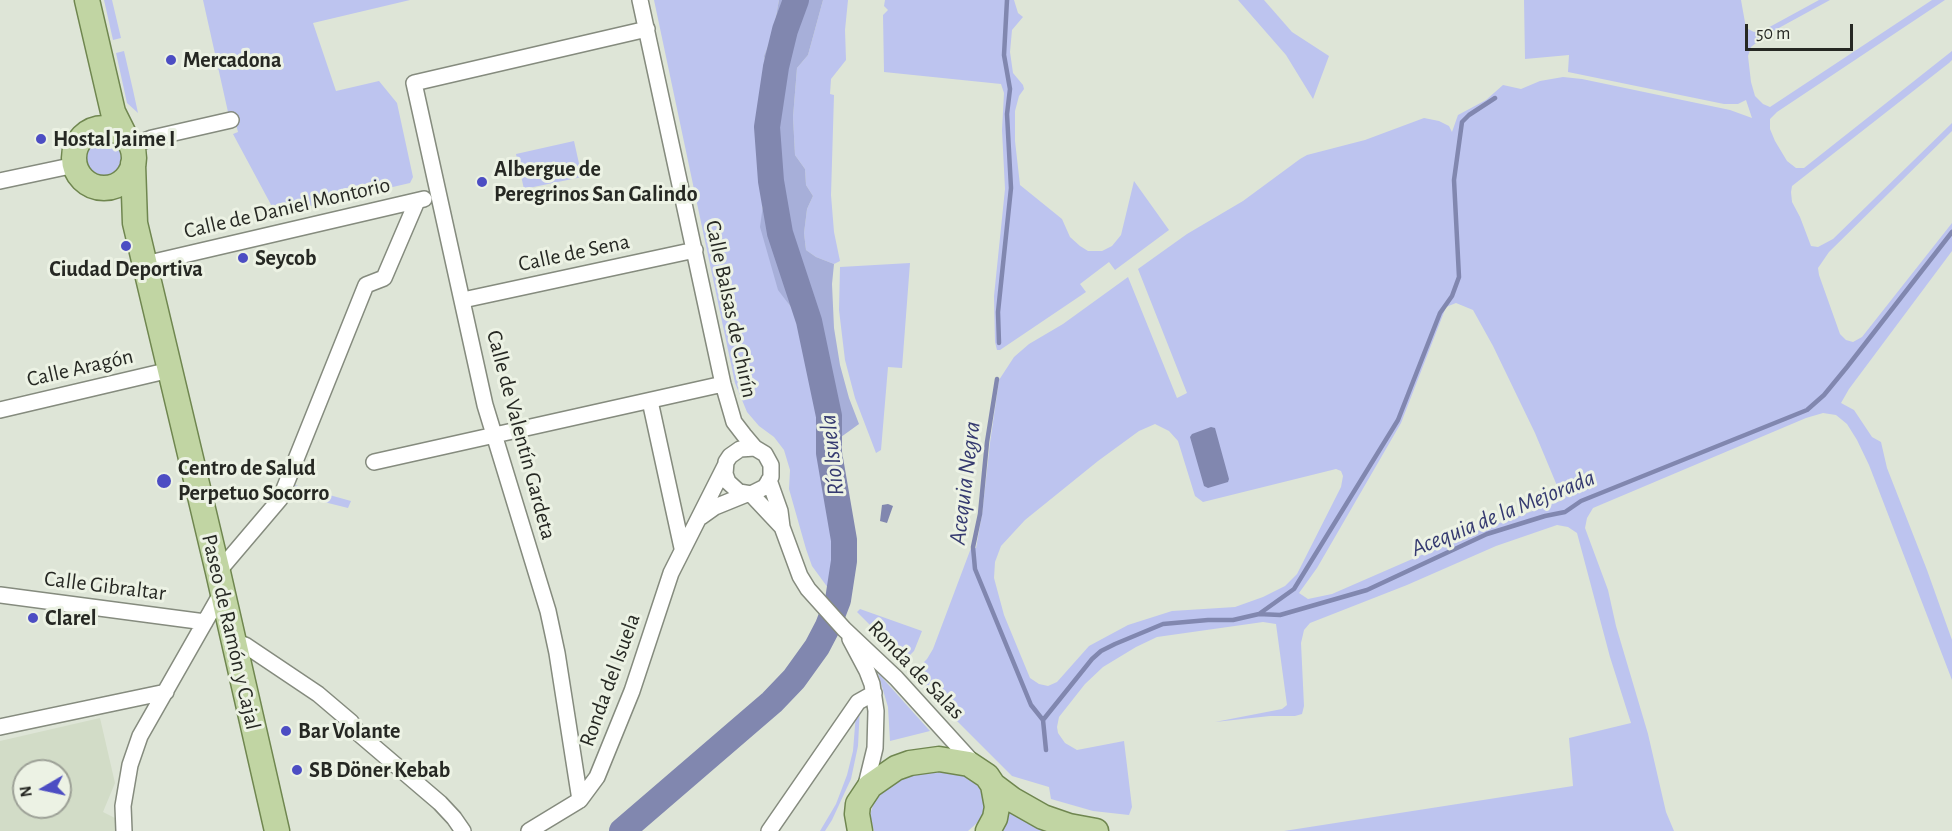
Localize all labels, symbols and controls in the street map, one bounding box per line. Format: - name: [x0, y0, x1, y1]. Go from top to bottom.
- scale bar: [1748, 12, 1856, 50]
- text: 50 m: [1756, 25, 1790, 43]
- place label: Mercadona: [183, 47, 282, 73]
- marker: Mercadona: [164, 53, 178, 67]
- place label: Hostal Jaime I: [53, 126, 176, 152]
- marker: Hostal Jaime I: [34, 132, 48, 146]
- place label: Albergue de Peregrinos San Galindo: [494, 156, 697, 208]
- street label: Calle de Daniel Montorio: [181, 171, 393, 245]
- marker: Albergue de Peregrinos San Galindo: [475, 175, 489, 189]
- street label: Calle Balsas de Chirín: [699, 218, 763, 400]
- street label: Calle de Sena: [516, 228, 632, 278]
- marker: Ciudad Deportiva: [119, 239, 133, 253]
- place label: Seycob: [255, 245, 316, 271]
- marker: Seycob: [236, 251, 250, 265]
- place label: Ciudad Deportiva: [49, 256, 203, 282]
- street label: Calle de Valentín Gardeta: [480, 327, 562, 543]
- street label: Calle Aragón: [24, 343, 136, 393]
- water label: Río Isuela: [813, 413, 851, 497]
- water label: Acequia Negra: [943, 420, 987, 546]
- place label: Centro de Salud Perpetuo Socorro: [178, 455, 329, 506]
- water label: Acequia de la Mejorada: [1407, 463, 1599, 563]
- marker: Centro de Salud Perpetuo Socorro: [155, 472, 173, 490]
- street label: Paseo de Ramón y Cajal: [196, 532, 266, 732]
- street label: Calle Gibraltar: [43, 565, 167, 607]
- place label: Clarel: [45, 605, 96, 631]
- street label: Ronda del Isuela: [574, 610, 646, 750]
- marker: Clarel: [26, 611, 40, 625]
- street label: Ronda de Salas: [862, 615, 970, 725]
- place label: Bar Volante: [298, 718, 400, 744]
- marker: Bar Volante: [279, 724, 293, 738]
- place label: SB Döner Kebab: [309, 757, 450, 783]
- north arrow: [12, 759, 72, 819]
- marker: SB Döner Kebab: [290, 763, 304, 777]
- text: N: [17, 785, 35, 798]

